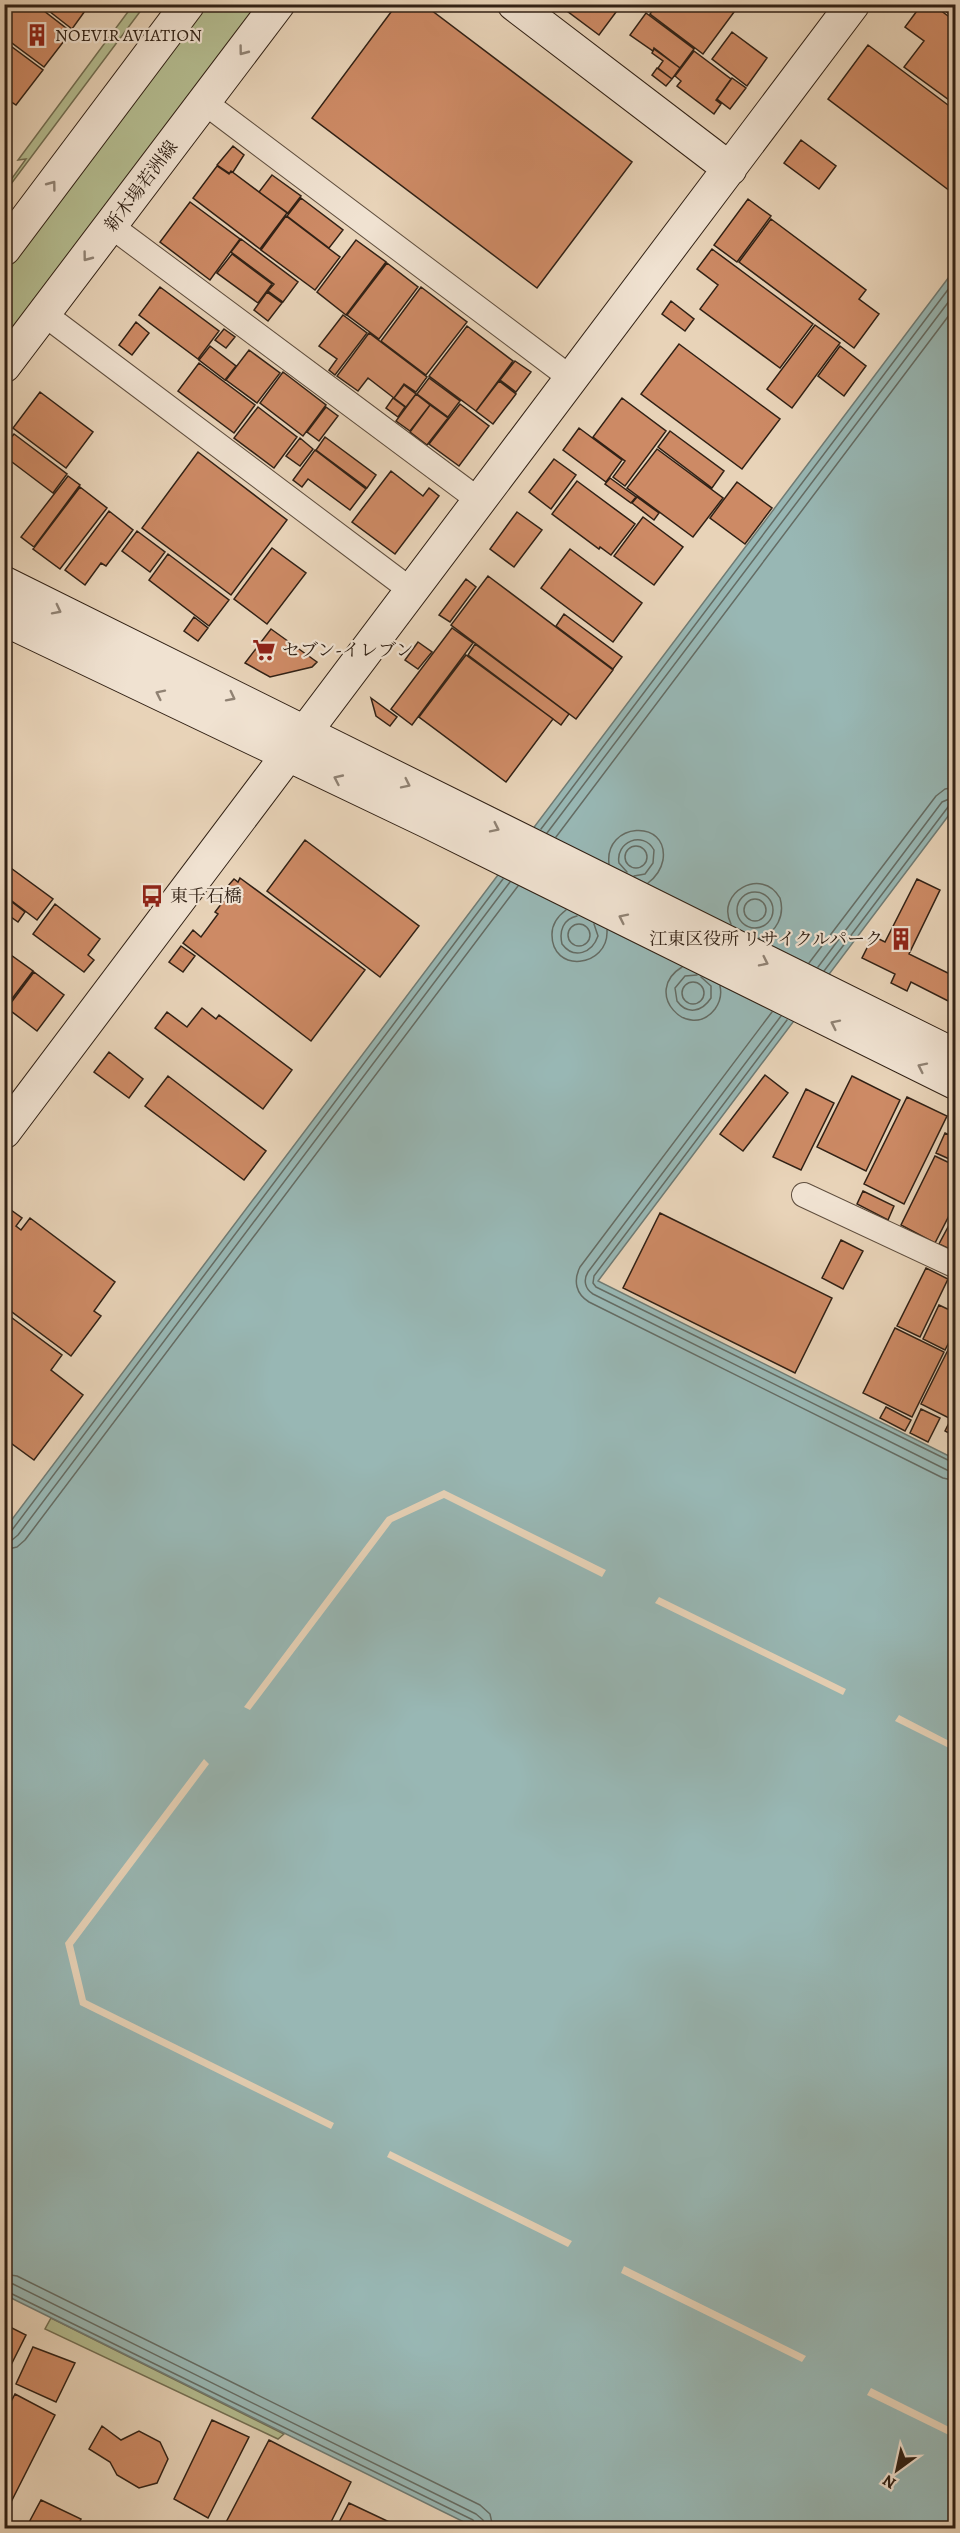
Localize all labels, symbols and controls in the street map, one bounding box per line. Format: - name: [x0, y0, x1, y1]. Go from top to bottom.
- building icon: NOEVIR AVIATION: [24, 22, 50, 48]
- place label: NOEVIR AVIATION: [55, 23, 202, 47]
- one-way arrow: [239, 45, 250, 56]
- street label: 新木場若洲線: [99, 136, 183, 236]
- one-way arrow: [45, 181, 56, 192]
- one-way arrow: [84, 251, 95, 262]
- one-way arrow: [50, 602, 61, 614]
- supermarket icon: セブン-イレブン: [251, 637, 277, 663]
- place label: セブン-イレブン: [282, 638, 413, 662]
- one-way arrow: [156, 689, 167, 701]
- one-way arrow: [225, 690, 236, 702]
- one-way arrow: [333, 774, 344, 786]
- one-way arrow: [399, 777, 410, 788]
- one-way arrow: [489, 821, 500, 833]
- bus stop icon: 東千石橋: [139, 883, 165, 909]
- place label: 東千石橋: [170, 884, 242, 908]
- one-way arrow: [618, 914, 629, 926]
- building icon: 江東区役所 リサイクルパーク: [888, 926, 914, 952]
- place label: 江東区役所 リサイクルパーク: [649, 927, 883, 951]
- one-way arrow: [758, 954, 769, 966]
- one-way arrow: [831, 1020, 842, 1031]
- one-way arrow: [917, 1062, 928, 1074]
- north arrow: [867, 2440, 927, 2500]
- text: N: [878, 2469, 900, 2494]

